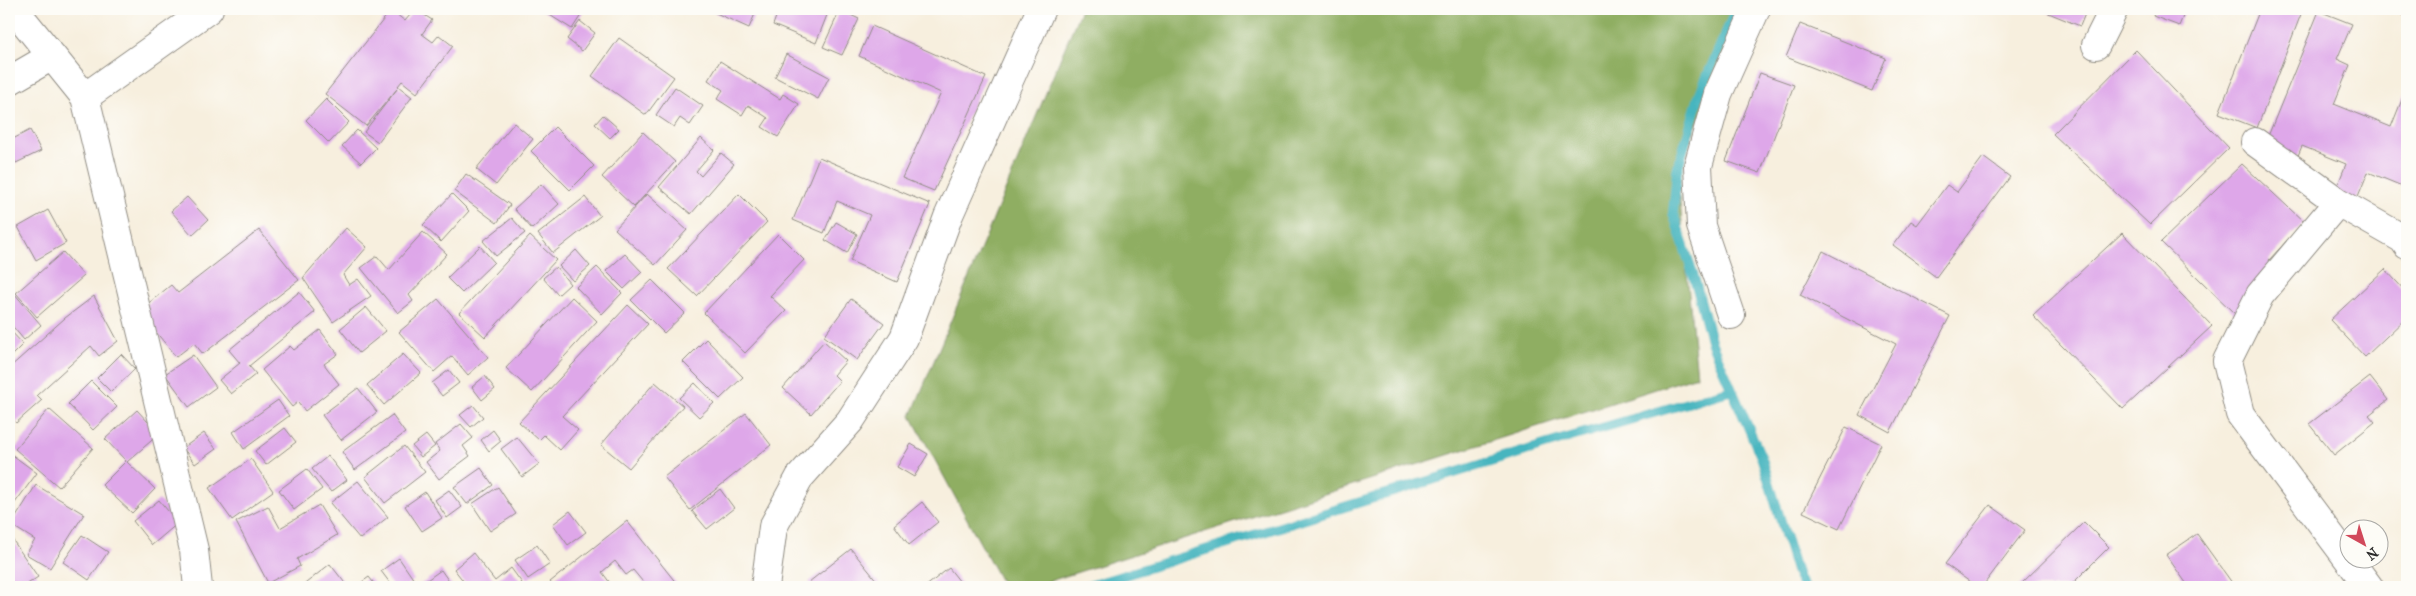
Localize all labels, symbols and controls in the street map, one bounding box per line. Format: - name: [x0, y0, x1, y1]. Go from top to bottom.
- north arrow: [2338, 518, 2388, 568]
- text: N: [2362, 544, 2381, 564]

